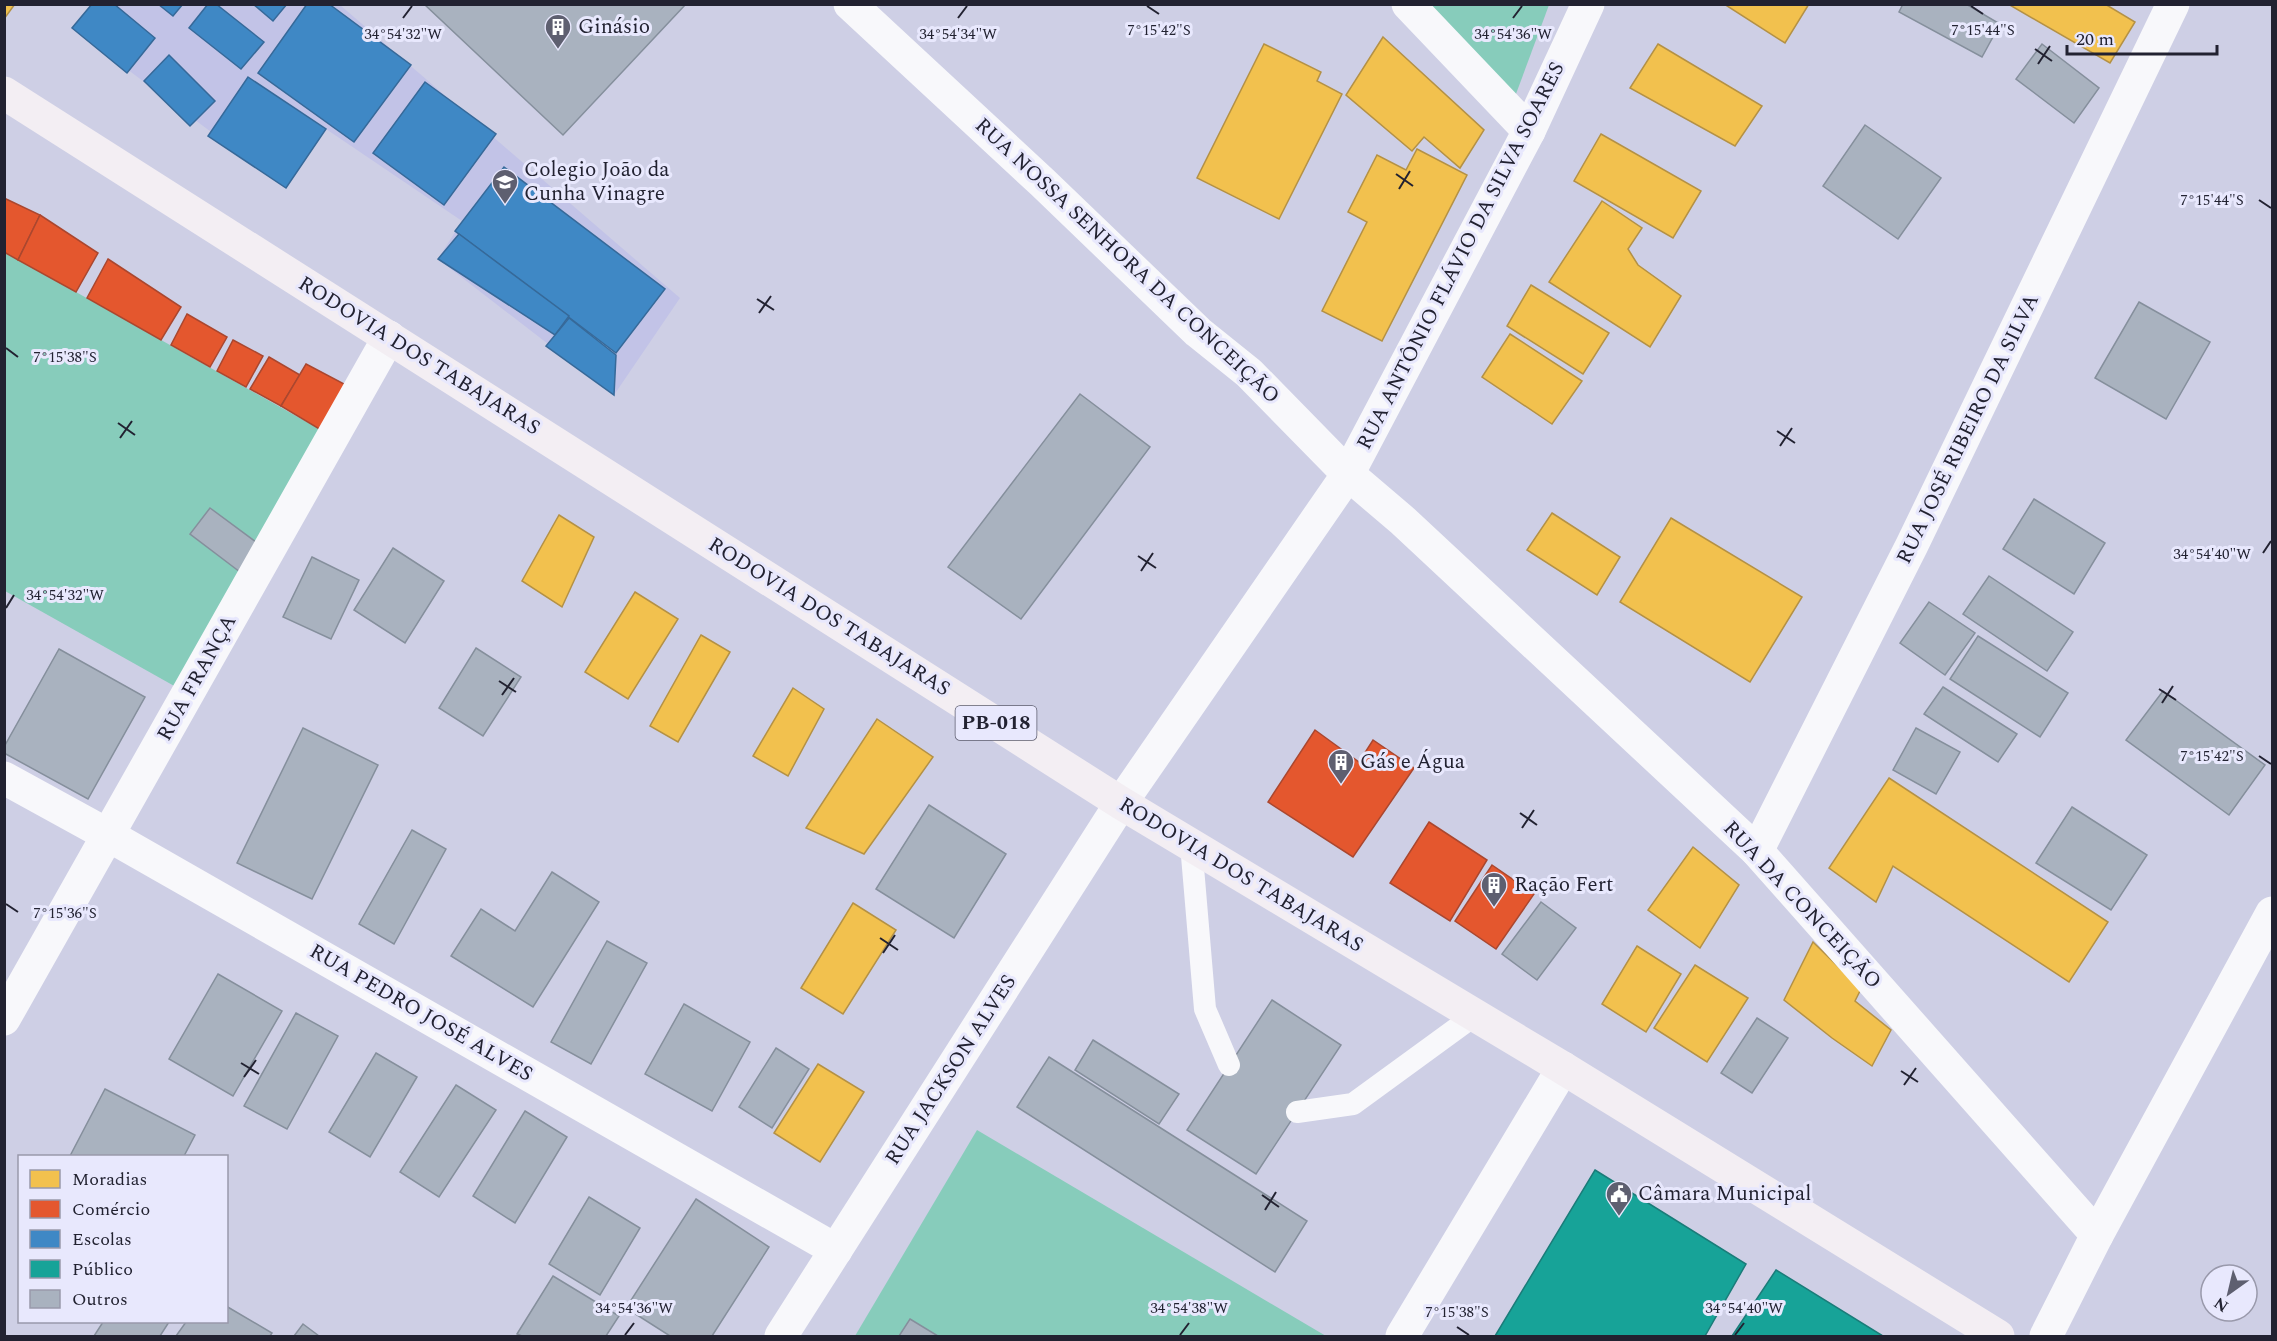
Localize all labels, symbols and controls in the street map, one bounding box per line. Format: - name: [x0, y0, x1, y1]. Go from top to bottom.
- place label: Ginásio: [578, 11, 650, 43]
- building icon: Ginásio: [543, 12, 573, 50]
- scale bar: [2067, 18, 2217, 56]
- text: 7°15'42"S: [1127, 19, 1191, 42]
- text: 7°15'44"S: [1951, 19, 2015, 42]
- text: 34°54'32"W: [364, 23, 442, 46]
- text: 34°54'34"W: [919, 23, 997, 46]
- text: 34°54'36"W: [1474, 23, 1552, 46]
- text: 20 m: [2076, 26, 2114, 53]
- street label: RUA ANTÔNIO FLÁVIO DA SILVA SOARES: [1349, 56, 1573, 456]
- street label: RUA NOSSA SENHORA DA CONCEIÇÃO: [967, 110, 1287, 412]
- place label: Colegio João da Cunha Vinagre: [524, 154, 670, 210]
- school or university icon: Colegio João da Cunha Vinagre: [490, 167, 520, 205]
- text: 7°15'44"S: [2180, 189, 2244, 212]
- street label: RODOVIA DOS TABAJARAS: [292, 268, 546, 444]
- street label: RUA JOSÉ RIBEIRO DA SILVA: [1888, 288, 2048, 570]
- text: 7°15'38"S: [33, 346, 97, 369]
- street label: RODOVIA DOS TABAJARAS: [702, 529, 956, 705]
- text: 34°54'40"W: [2173, 543, 2251, 566]
- text: 34°54'32"W: [26, 584, 104, 607]
- street label: RUA FRANÇA: [149, 609, 245, 747]
- road number: PB-018: [956, 706, 1036, 740]
- text: 7°15'42"S: [2180, 745, 2244, 768]
- place label: Gás e Água: [1360, 746, 1466, 778]
- building icon: Gás e Água: [1326, 747, 1356, 785]
- street label: RODOVIA DOS TABAJARAS: [1113, 789, 1369, 961]
- street label: RUA DA CONCEIÇÃO: [1715, 814, 1889, 996]
- place label: Ração Fert: [1514, 869, 1613, 901]
- building icon: Ração Fert: [1479, 870, 1509, 908]
- text: 7°15'36"S: [33, 902, 97, 925]
- street label: RUA PEDRO JOSÉ ALVES: [303, 936, 539, 1090]
- street label: RUA JACKSON ALVES: [877, 968, 1025, 1172]
- legend: [18, 1155, 228, 1323]
- text: Moradias: [72, 1166, 147, 1193]
- place label: Câmara Municipal: [1638, 1178, 1811, 1210]
- public building icon: Câmara Municipal: [1604, 1179, 1634, 1217]
- text: Comércio: [72, 1196, 150, 1223]
- text: Escolas: [72, 1226, 132, 1253]
- text: Público: [72, 1256, 133, 1283]
- north arrow: [2199, 1263, 2259, 1323]
- text: Outros: [72, 1286, 128, 1313]
- text: N: [2209, 1291, 2233, 1318]
- text: 34°54'36"W: [595, 1297, 673, 1320]
- text: 34°54'38"W: [1150, 1297, 1228, 1320]
- text: 34°54'40"W: [1705, 1297, 1783, 1320]
- text: 7°15'38"S: [1425, 1301, 1489, 1324]

